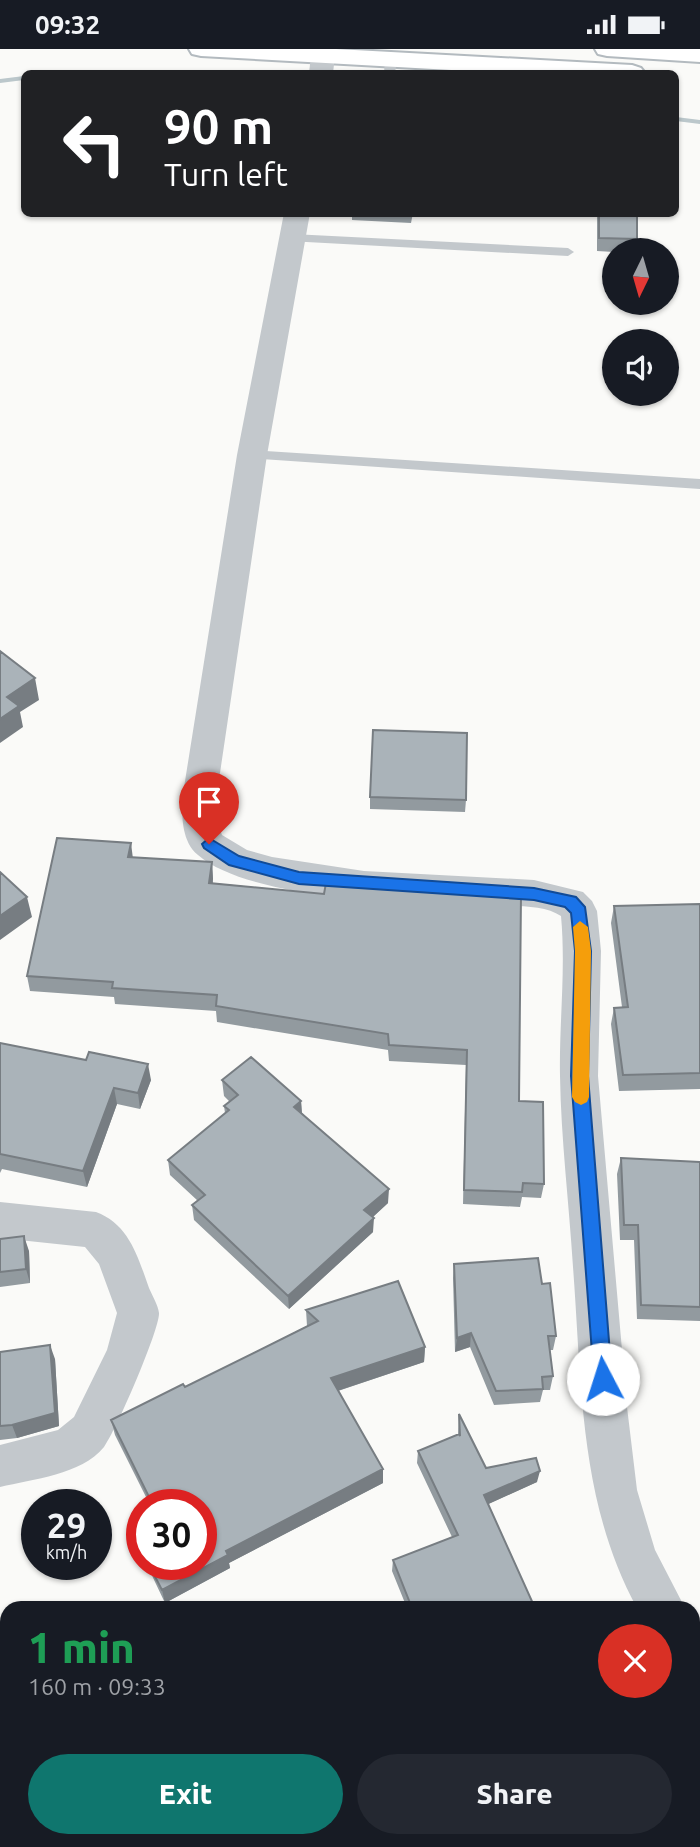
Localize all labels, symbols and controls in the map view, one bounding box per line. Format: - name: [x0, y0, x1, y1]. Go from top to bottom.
- text: 09:32: [35, 10, 100, 39]
- icon: left: [49, 98, 140, 189]
- text: 90 m: [164, 98, 273, 153]
- text: Turn left: [164, 156, 288, 192]
- north arrow: [602, 238, 679, 315]
- map controls: [602, 238, 679, 406]
- button: sound: [602, 329, 679, 406]
- pin: [179, 772, 239, 844]
- icon: arrive: [190, 783, 228, 821]
- position arrow: [566, 1342, 640, 1416]
- speed limit sign: 30: [126, 1489, 217, 1580]
- text: 29: [47, 1505, 86, 1545]
- text: km/h: [46, 1542, 87, 1562]
- text: 1 min: [28, 1624, 135, 1671]
- button: close: [598, 1624, 672, 1698]
- text: 160 m · 09:33: [28, 1674, 166, 1699]
- button: Exit: [28, 1754, 343, 1834]
- button: Share: [357, 1754, 672, 1834]

